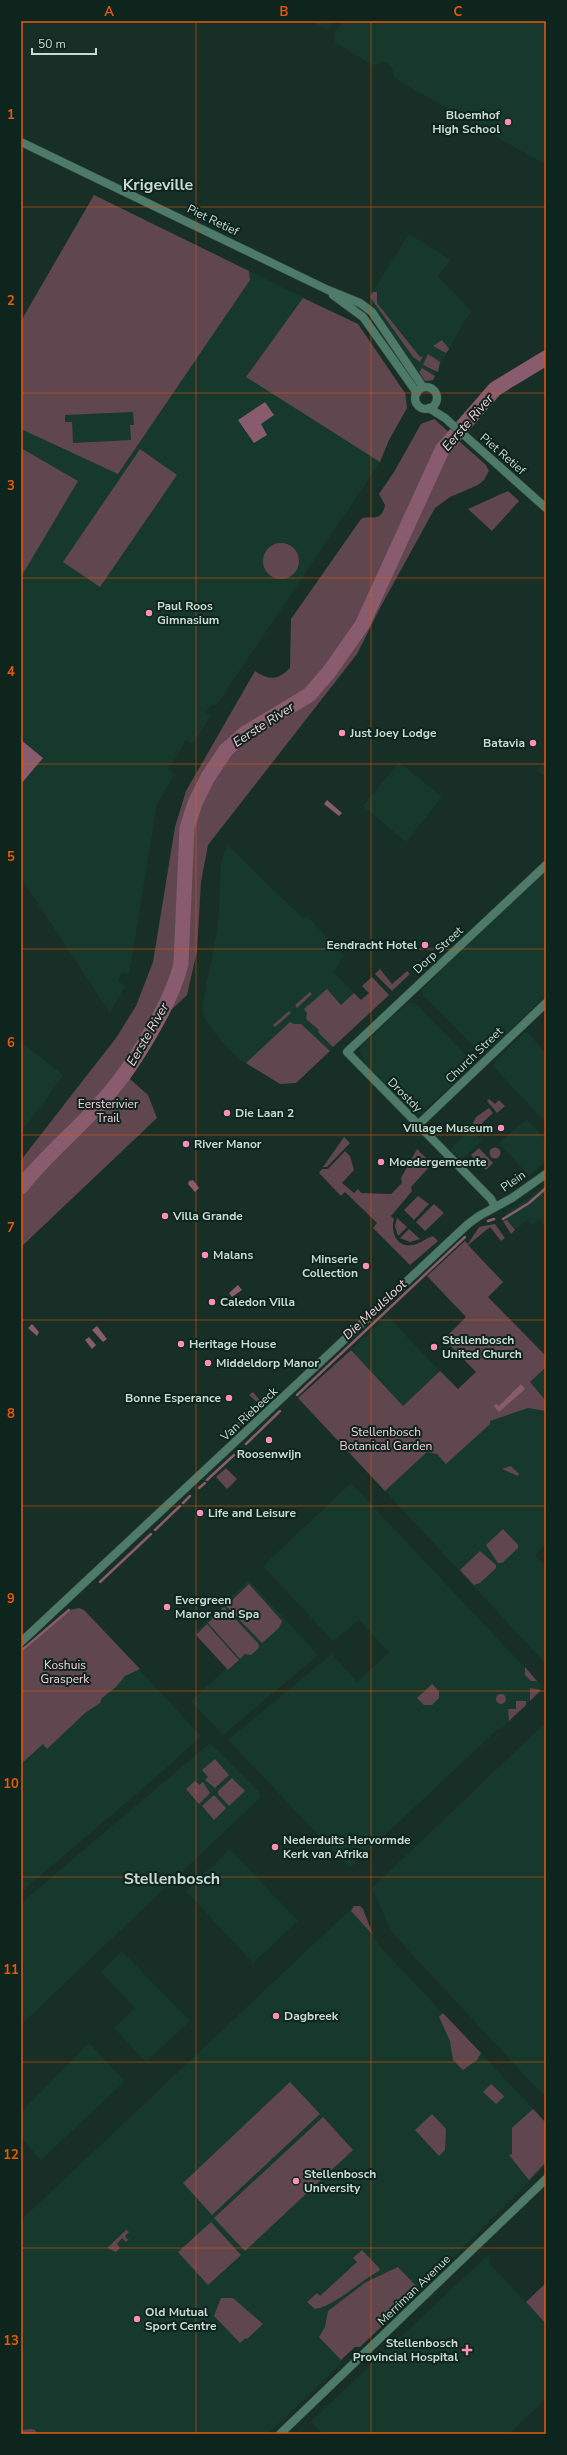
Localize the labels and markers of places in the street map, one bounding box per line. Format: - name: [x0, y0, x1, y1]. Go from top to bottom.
- place label: Bloemhof High School: [432, 107, 501, 137]
- marker: Bloemhof High School: [503, 117, 513, 127]
- place label: Paul Roos Gimnasium: [157, 598, 219, 628]
- marker: Paul Roos Gimnasium: [144, 608, 154, 618]
- place label: Just Joey Lodge: [349, 725, 437, 741]
- marker: Just Joey Lodge: [337, 728, 347, 738]
- place label: Batavia: [483, 735, 525, 751]
- marker: Batavia: [528, 738, 538, 748]
- place label: Eendracht Hotel: [326, 937, 417, 953]
- marker: Eendracht Hotel: [420, 940, 430, 950]
- place label: Die Laan 2: [235, 1105, 294, 1121]
- marker: Die Laan 2: [222, 1108, 232, 1118]
- place label: Village Museum: [402, 1120, 493, 1136]
- marker: Village Museum: [496, 1123, 506, 1133]
- place label: River Manor: [194, 1136, 262, 1152]
- marker: River Manor: [181, 1139, 191, 1149]
- place label: Moedergemeente: [389, 1154, 487, 1170]
- marker: Moedergemeente: [376, 1157, 386, 1167]
- place label: Villa Grande: [172, 1208, 243, 1224]
- marker: Villa Grande: [160, 1211, 170, 1221]
- place label: Malans: [213, 1247, 253, 1263]
- marker: Malans: [200, 1250, 210, 1260]
- place label: Minserie Collection: [302, 1251, 358, 1281]
- marker: Minserie Collection: [361, 1261, 371, 1271]
- place label: Caledon Villa: [220, 1294, 295, 1310]
- marker: Caledon Villa: [207, 1297, 217, 1307]
- place label: Stellenbosch United Church: [442, 1332, 522, 1362]
- place label: Heritage House: [189, 1336, 277, 1352]
- marker: Heritage House: [176, 1339, 186, 1349]
- marker: Stellenbosch United Church: [429, 1342, 439, 1352]
- place label: Middeldorp Manor: [216, 1355, 319, 1371]
- marker: Middeldorp Manor: [203, 1358, 213, 1368]
- place label: Bonne Esperance: [125, 1390, 221, 1406]
- marker: Bonne Esperance: [224, 1393, 234, 1403]
- marker: Roosenwijn: [264, 1435, 274, 1445]
- place label: Roosenwijn: [237, 1446, 301, 1462]
- place label: Life and Leisure: [208, 1505, 296, 1521]
- marker: Life and Leisure: [195, 1508, 205, 1518]
- place label: Evergreen Manor and Spa: [175, 1592, 259, 1622]
- marker: Evergreen Manor and Spa: [162, 1602, 172, 1612]
- place label: Nederduits Hervormde Kerk van Afrika: [283, 1832, 411, 1862]
- marker: Nederduits Hervormde Kerk van Afrika: [270, 1842, 280, 1852]
- place label: Dagbreek: [284, 2008, 339, 2024]
- marker: Dagbreek: [271, 2011, 281, 2021]
- place label: Stellenbosch University: [304, 2166, 376, 2196]
- marker: Stellenbosch University: [291, 2176, 301, 2186]
- place label: Old Mutual Sport Centre: [145, 2304, 217, 2334]
- marker: Old Mutual Sport Centre: [132, 2314, 142, 2324]
- place label: Stellenbosch Provincial Hospital: [353, 2335, 458, 2365]
- marker: Stellenbosch Provincial Hospital: [461, 2344, 473, 2356]

